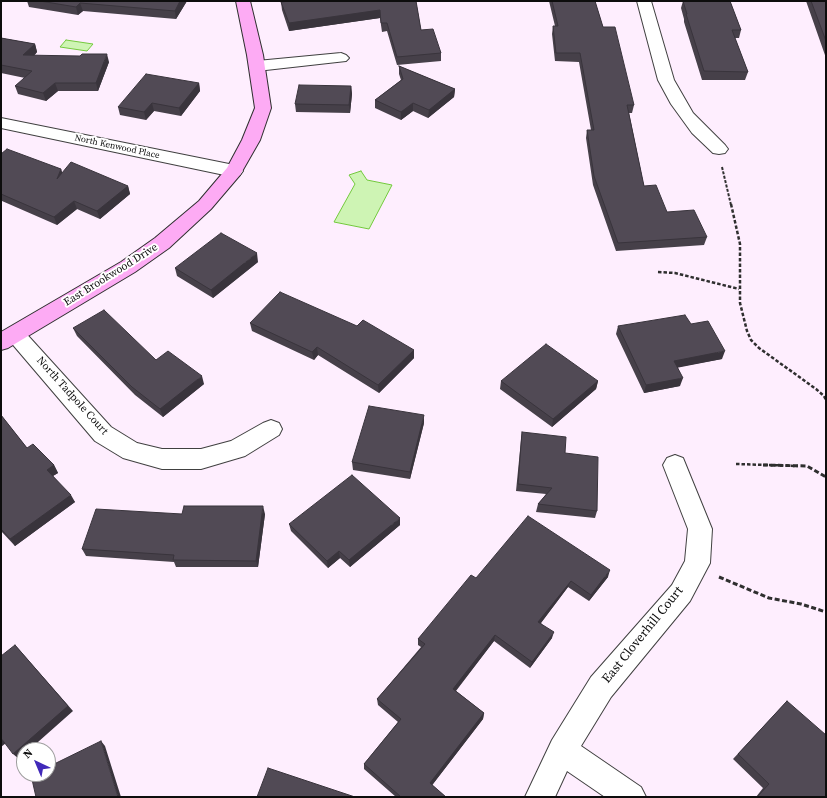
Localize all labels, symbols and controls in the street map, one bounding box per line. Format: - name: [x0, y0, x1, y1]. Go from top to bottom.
- street label: North Kenwood Place: [73, 133, 161, 161]
- street label: East Brookwood Drive: [62, 241, 160, 309]
- street label: North Tadpole Court: [33, 354, 111, 438]
- street label: East Cloverhill Court: [599, 583, 687, 687]
- north arrow: [16, 742, 56, 782]
- text: N: [20, 746, 36, 762]

